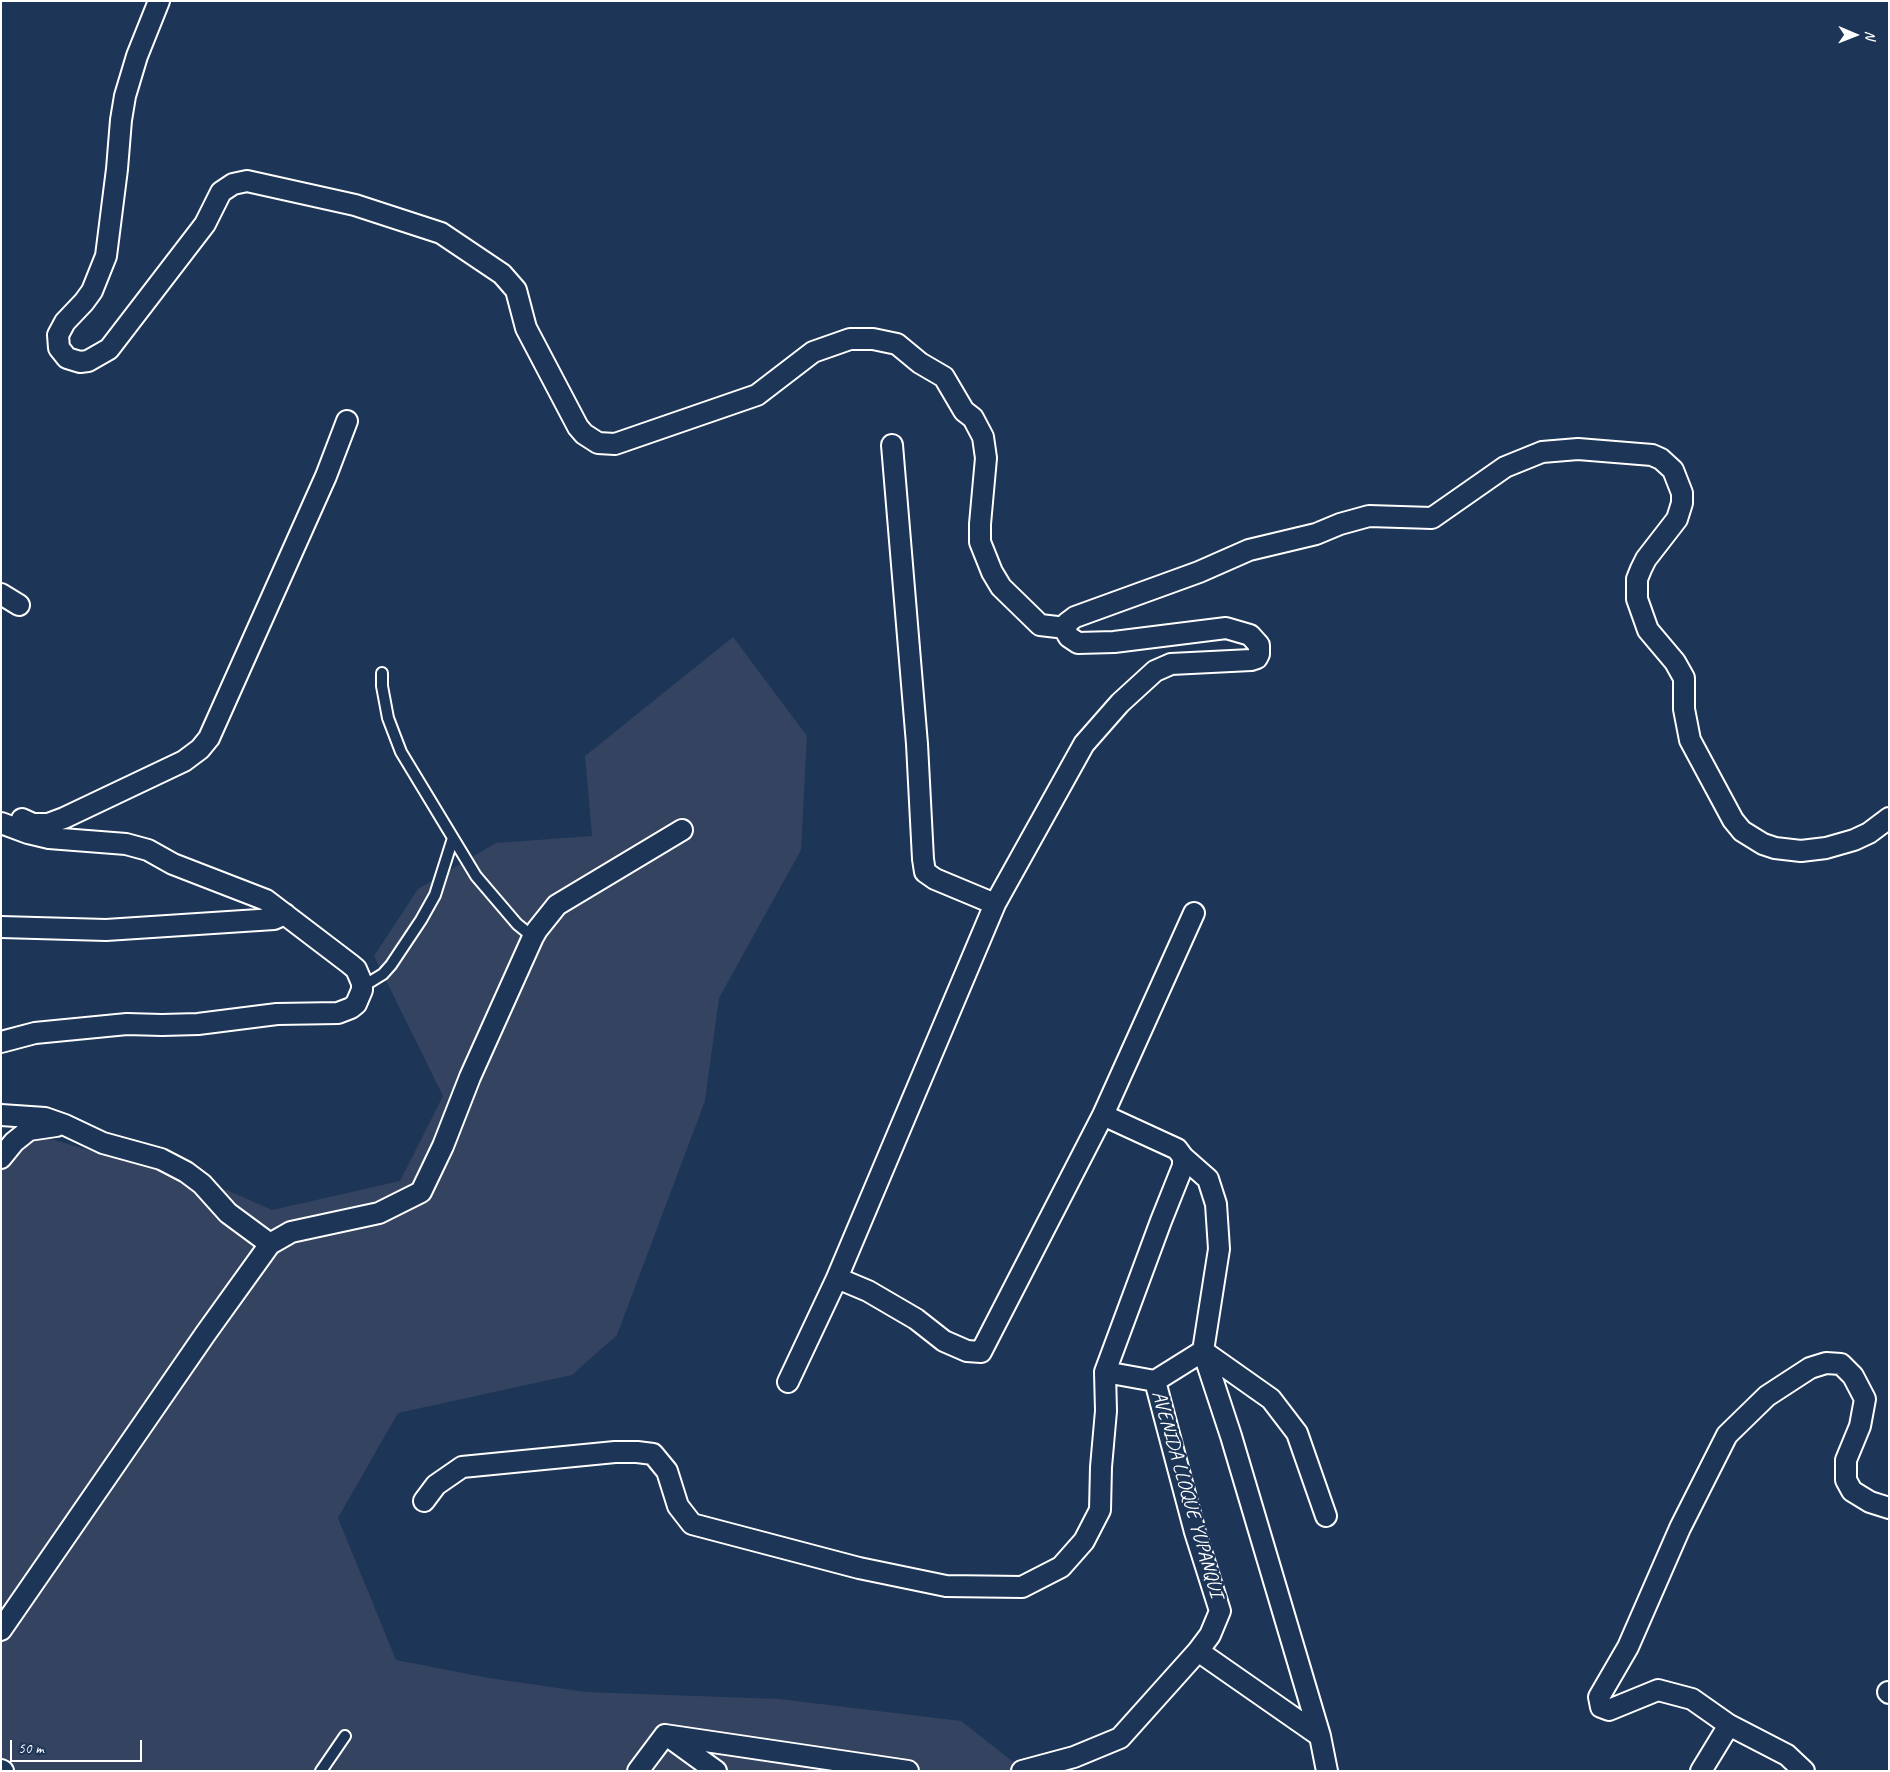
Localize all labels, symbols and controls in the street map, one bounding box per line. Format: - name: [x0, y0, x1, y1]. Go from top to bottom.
- north arrow: [1830, 10, 1880, 60]
- text: N: [1862, 31, 1879, 40]
- street label: AVENIDA LLOQUE YUPANQUI: [1146, 1388, 1228, 1600]
- scale bar: [12, 1730, 145, 1762]
- text: 50 m: [18, 1739, 44, 1758]

